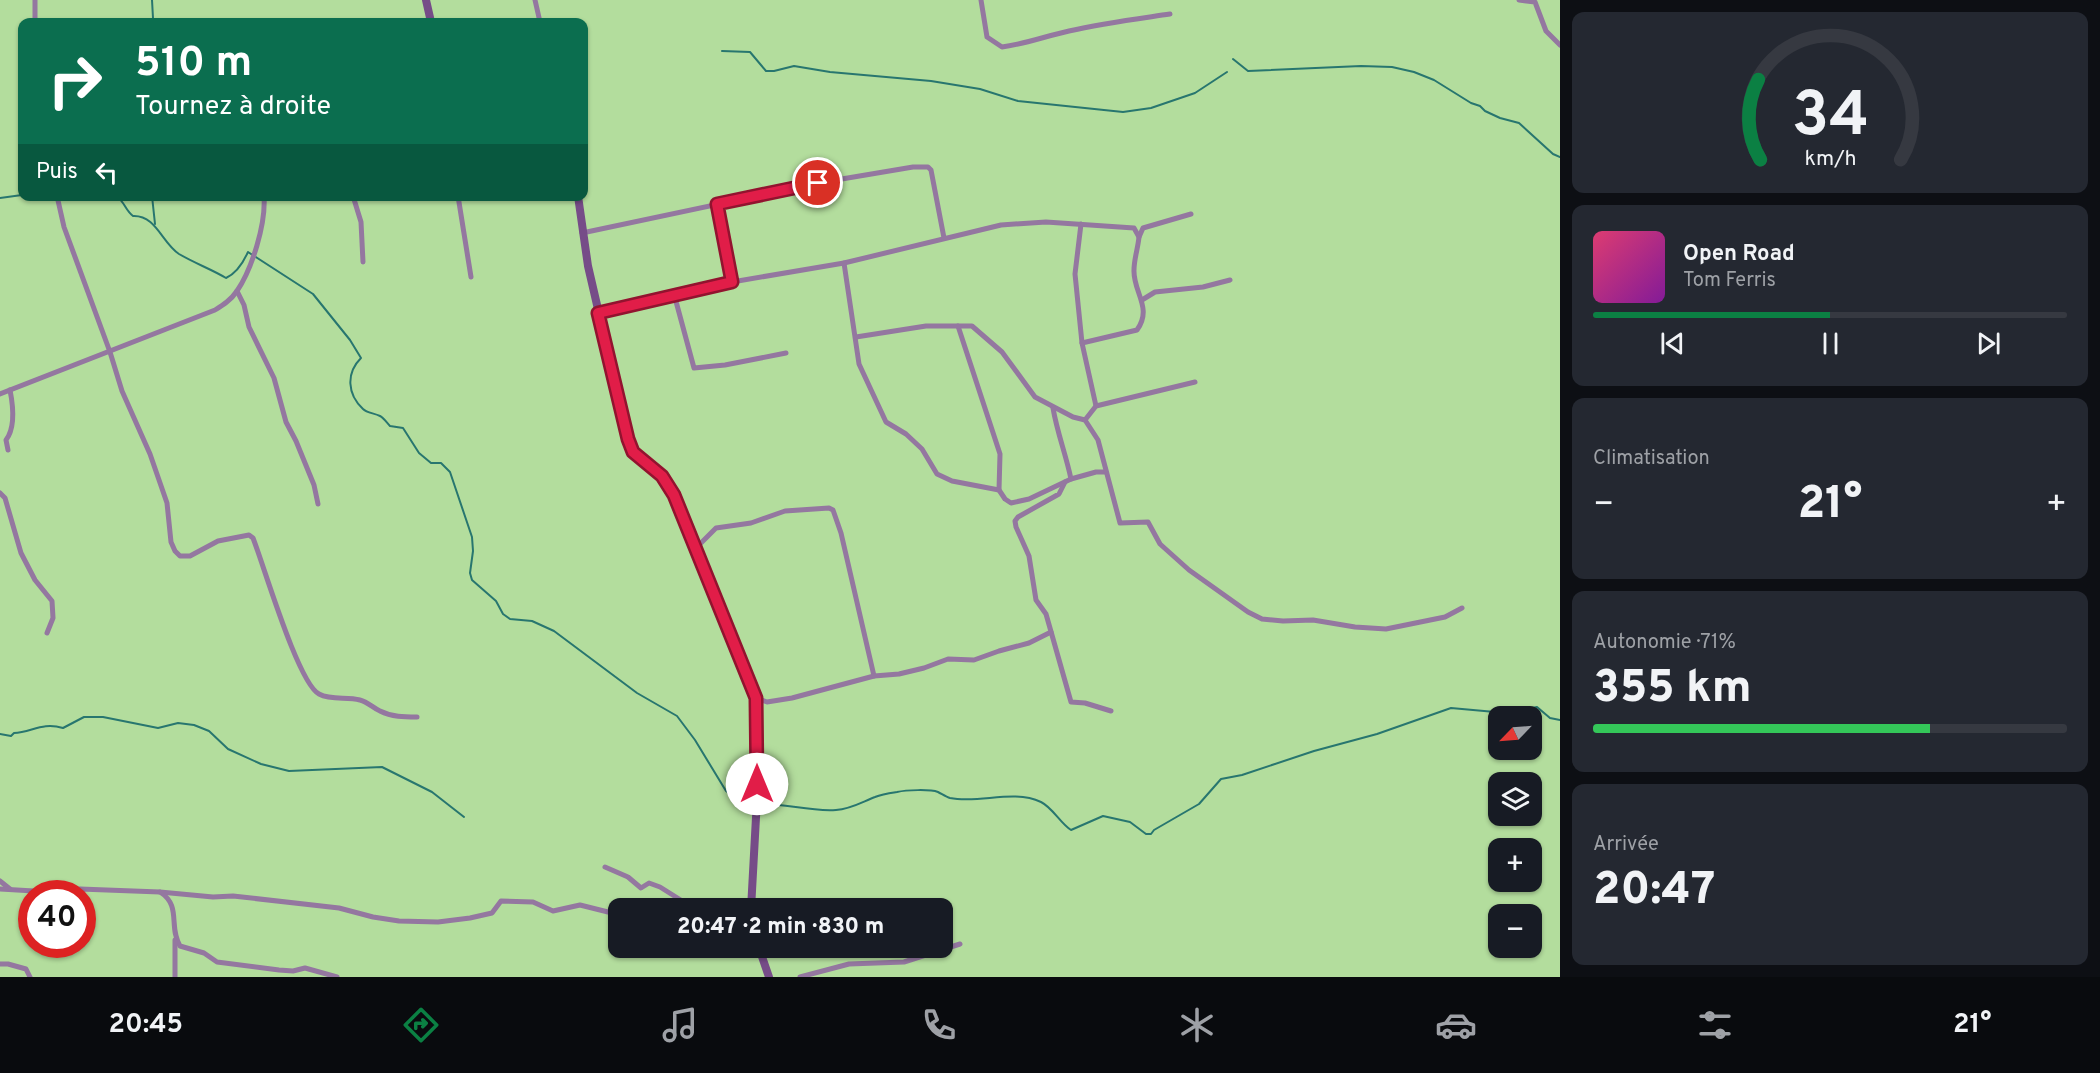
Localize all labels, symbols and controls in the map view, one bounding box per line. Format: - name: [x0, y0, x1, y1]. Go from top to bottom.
- text: 510 m: [135, 38, 252, 91]
- icon: right: [36, 42, 114, 120]
- text: 34: [1791, 79, 1869, 158]
- text: Tournez à droite: [135, 90, 331, 124]
- text: km/h: [1804, 146, 1856, 173]
- icon: left: [90, 156, 123, 189]
- pin: [792, 157, 843, 208]
- text: Puis: [36, 159, 78, 186]
- icon: arrive: [801, 166, 834, 199]
- text: Open Road: [1683, 241, 1795, 268]
- text: Tom Ferris: [1683, 268, 1776, 294]
- icon: previous: [1656, 327, 1689, 360]
- icon: pause: [1814, 327, 1847, 360]
- icon: next: [1972, 327, 2005, 360]
- text: Climatisation: [1593, 446, 1710, 472]
- text: 21°: [1798, 477, 1862, 534]
- text: −: [1593, 485, 1614, 527]
- text: +: [2046, 485, 2067, 527]
- text: Autonomie · 71%: [1593, 630, 1736, 656]
- text: 355 km: [1593, 661, 1752, 718]
- north arrow: [1488, 706, 1542, 760]
- map controls: [1488, 706, 1542, 958]
- position arrow: [725, 752, 789, 816]
- button: layers: [1488, 772, 1542, 826]
- text: Arrivée: [1593, 832, 1659, 858]
- button: +: [1488, 838, 1542, 892]
- text: 20:47: [1593, 863, 1715, 920]
- speed limit sign: 40: [18, 880, 96, 958]
- button: −: [1488, 904, 1542, 958]
- text: 20:47 · 2 min · 830 m: [677, 914, 884, 941]
- icon: directions: [400, 1004, 442, 1046]
- icon: music: [659, 1004, 701, 1046]
- icon: phone: [918, 1004, 960, 1046]
- icon: climate: [1176, 1004, 1218, 1046]
- icon: car: [1435, 1004, 1477, 1046]
- icon: filters: [1694, 1004, 1736, 1046]
- text: 20:45: [108, 1008, 183, 1042]
- text: 21°: [1953, 1008, 1992, 1042]

